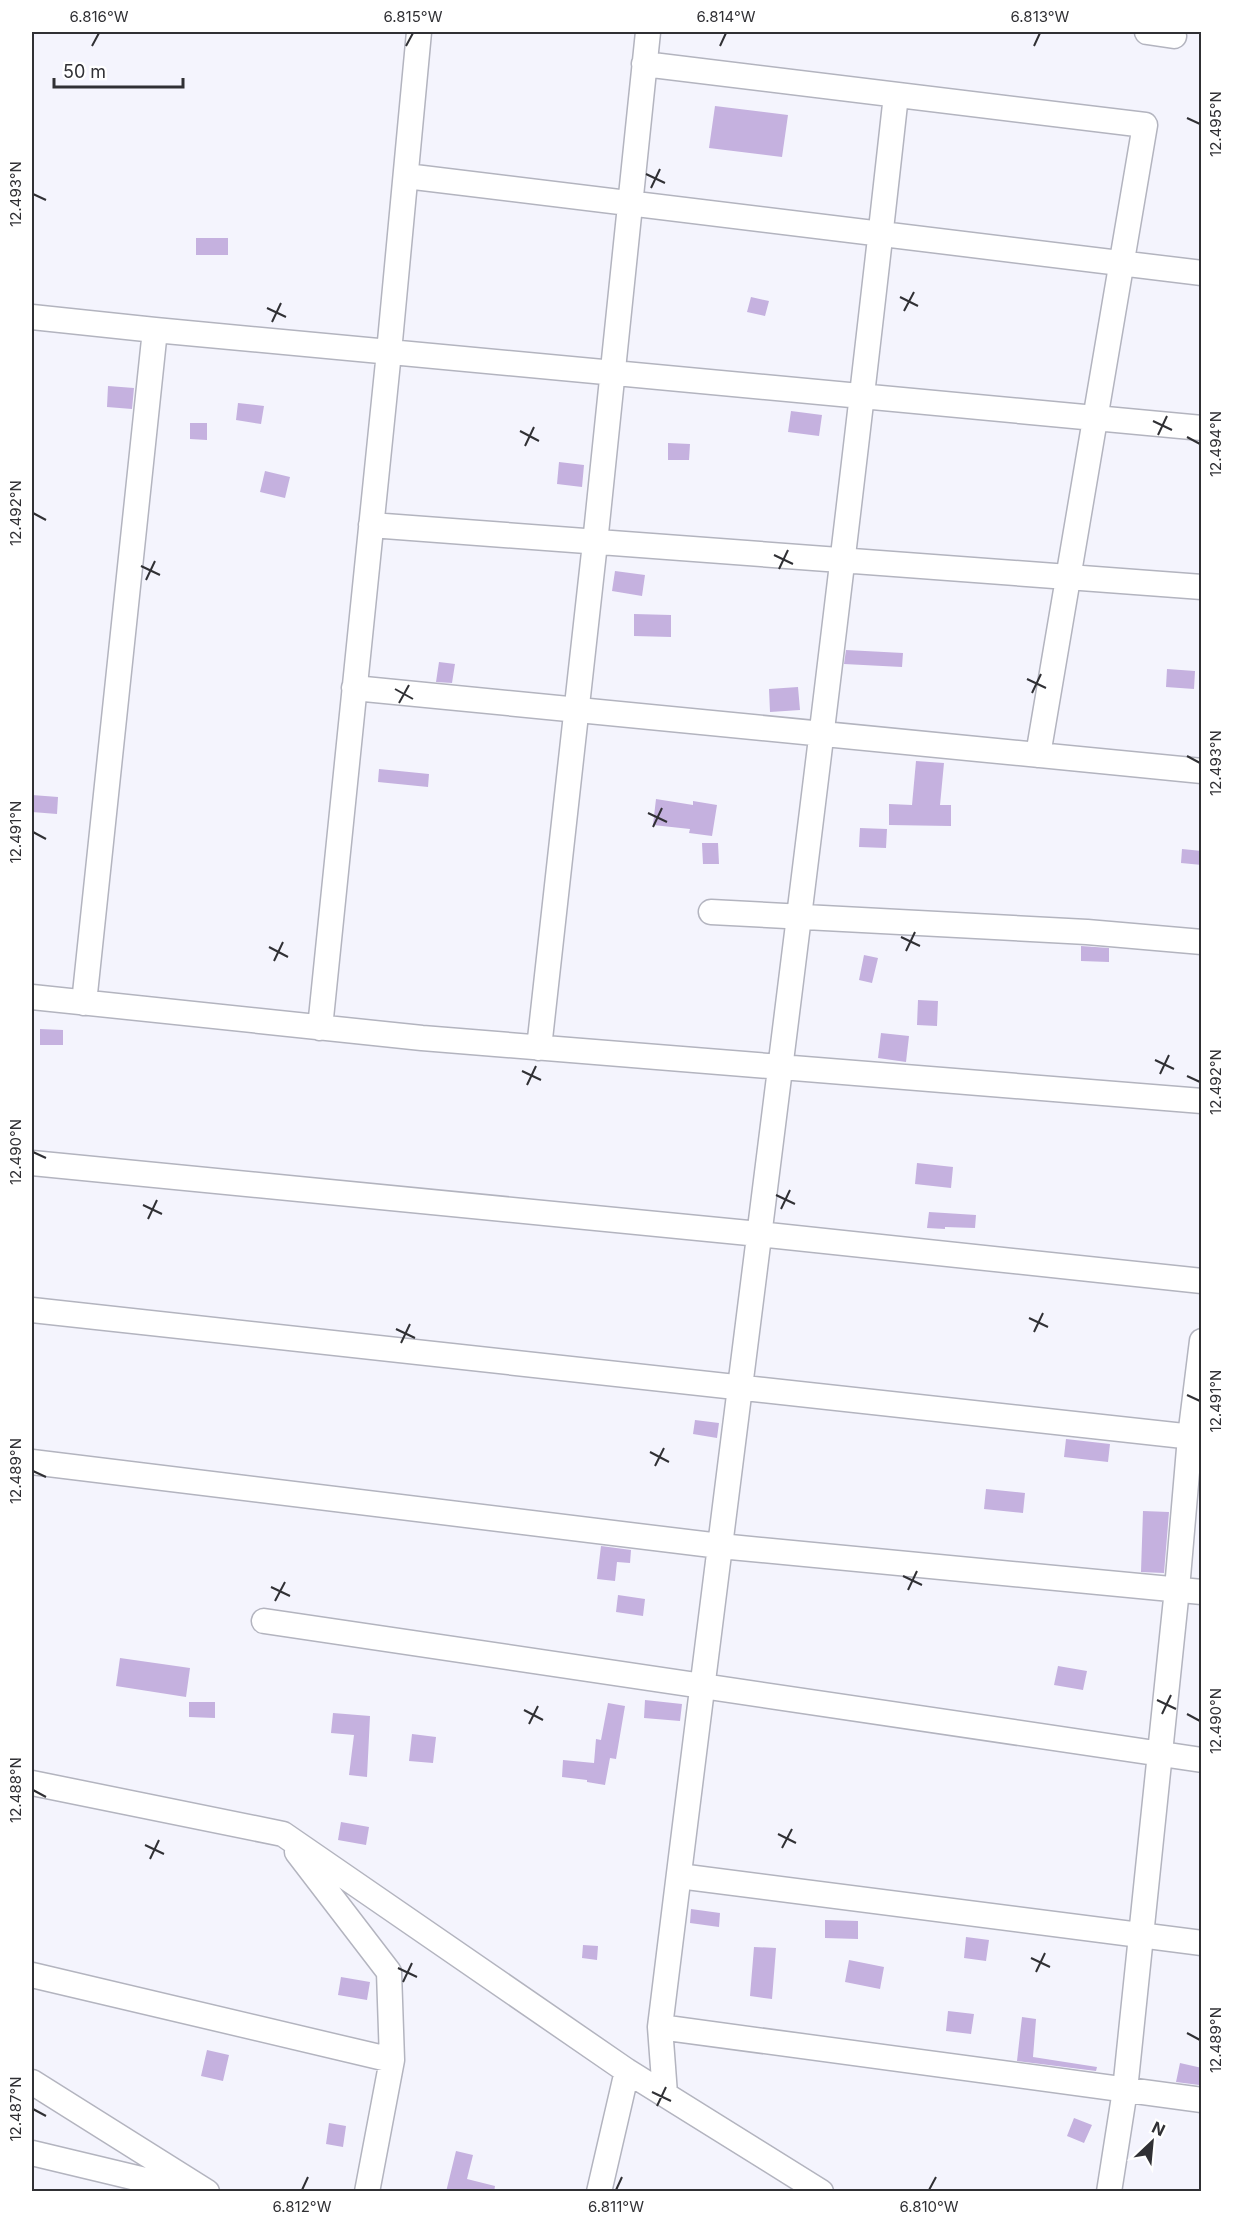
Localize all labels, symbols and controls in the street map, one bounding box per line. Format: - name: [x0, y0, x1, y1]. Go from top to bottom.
- text: 6.816°W: [69, 7, 129, 26]
- text: 6.815°W: [384, 7, 443, 26]
- text: 6.814°W: [696, 7, 756, 26]
- text: 6.813°W: [1011, 7, 1070, 26]
- scale bar: [54, 51, 183, 89]
- text: 50 m: [63, 61, 106, 82]
- text: 12.495°N: [1206, 91, 1225, 157]
- text: 12.493°N: [6, 161, 25, 227]
- text: 12.494°N: [1206, 411, 1225, 477]
- text: 12.492°N: [6, 480, 25, 546]
- text: 12.493°N: [1206, 730, 1225, 796]
- text: 12.491°N: [6, 801, 25, 863]
- text: 12.492°N: [1206, 1049, 1225, 1115]
- text: 12.490°N: [6, 1119, 25, 1185]
- text: 12.491°N: [1206, 1370, 1225, 1432]
- text: 12.489°N: [6, 1438, 25, 1504]
- text: 12.490°N: [1206, 1688, 1225, 1754]
- text: 12.488°N: [6, 1757, 25, 1823]
- text: 12.489°N: [1206, 2007, 1225, 2073]
- text: 12.487°N: [6, 2076, 25, 2142]
- north arrow: [1122, 2112, 1182, 2172]
- text: N: [1149, 2117, 1168, 2140]
- text: 6.812°W: [273, 2197, 332, 2216]
- text: 6.811°W: [588, 2197, 644, 2216]
- text: 6.810°W: [899, 2197, 959, 2216]

